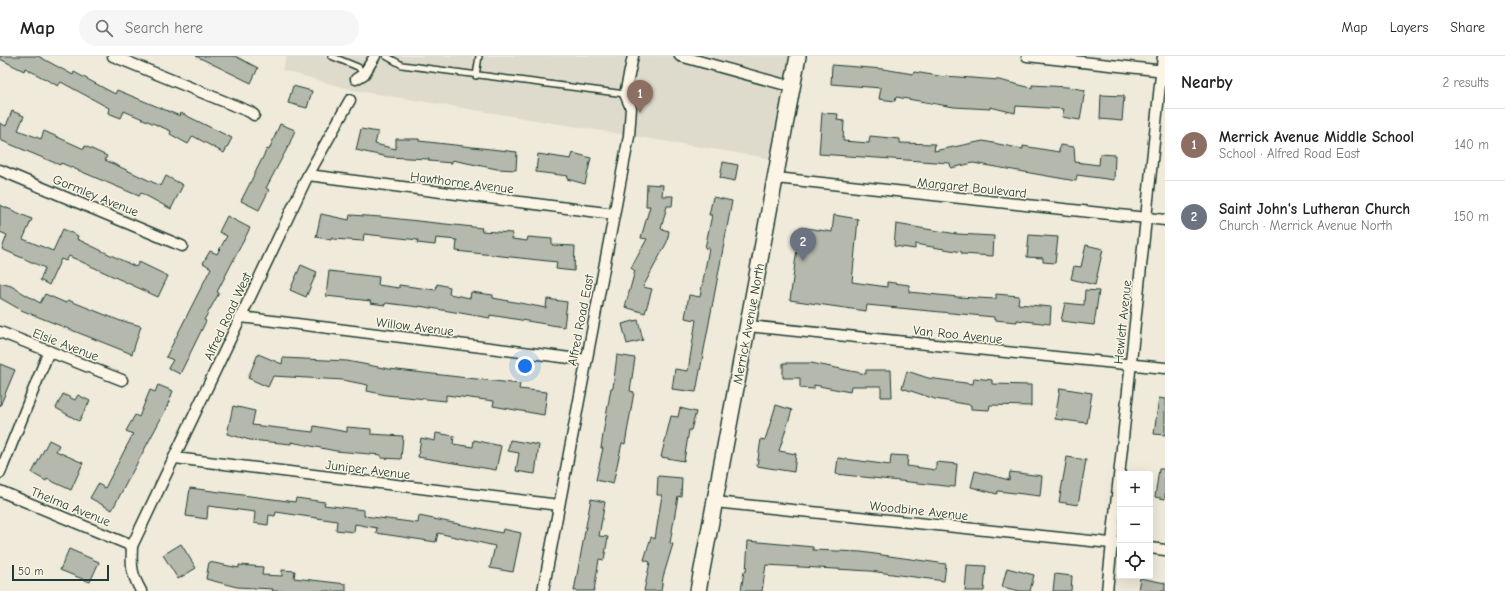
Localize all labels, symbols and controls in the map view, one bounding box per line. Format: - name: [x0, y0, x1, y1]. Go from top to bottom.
- search box: [79, 10, 359, 46]
- text: Map: [20, 17, 55, 39]
- icon: search: [93, 17, 115, 39]
- text: Search here: [125, 19, 203, 37]
- text: Map: [1341, 19, 1368, 36]
- text: Layers: [1390, 19, 1428, 36]
- text: Share: [1450, 19, 1485, 36]
- text: Nearby: [1181, 73, 1232, 92]
- text: 2 results: [1442, 75, 1489, 90]
- pin: 1: [627, 80, 653, 113]
- text: Merrick Avenue Middle School: [1219, 128, 1414, 146]
- text: 1: [1191, 137, 1197, 152]
- text: 140 m: [1455, 137, 1489, 152]
- text: School · Alfred Road East: [1219, 146, 1360, 161]
- street label: Hawthorne Avenue: [409, 169, 515, 196]
- street label: Gormley Avenue: [51, 171, 141, 220]
- street label: Margaret Boulevard: [916, 174, 1027, 201]
- text: Saint John's Lutheran Church: [1219, 200, 1410, 218]
- text: 2: [1191, 209, 1197, 224]
- text: 150 m: [1454, 209, 1489, 224]
- text: Church · Merrick Avenue North: [1219, 218, 1392, 233]
- pin: 2: [790, 228, 816, 261]
- street label: Merrick Avenue North: [730, 262, 767, 386]
- street label: Alfred Road West: [201, 269, 255, 362]
- street label: Alfred Road East: [564, 272, 597, 367]
- street label: Hewlett Avenue: [1111, 279, 1134, 365]
- street label: Willow Avenue: [375, 314, 455, 339]
- street label: Van Roo Avenue: [913, 322, 1004, 347]
- street label: Elsie Avenue: [31, 325, 101, 364]
- your location: [515, 356, 535, 376]
- street label: Juniper Avenue: [325, 457, 412, 482]
- map controls: [1117, 471, 1153, 579]
- button: +: [1117, 471, 1153, 507]
- street label: Thelma Avenue: [29, 484, 113, 529]
- street label: Woodbine Avenue: [869, 498, 969, 523]
- button: −: [1117, 507, 1153, 543]
- button: locate: [1117, 543, 1153, 579]
- scale bar: [12, 563, 109, 582]
- text: 50 m: [18, 565, 43, 578]

